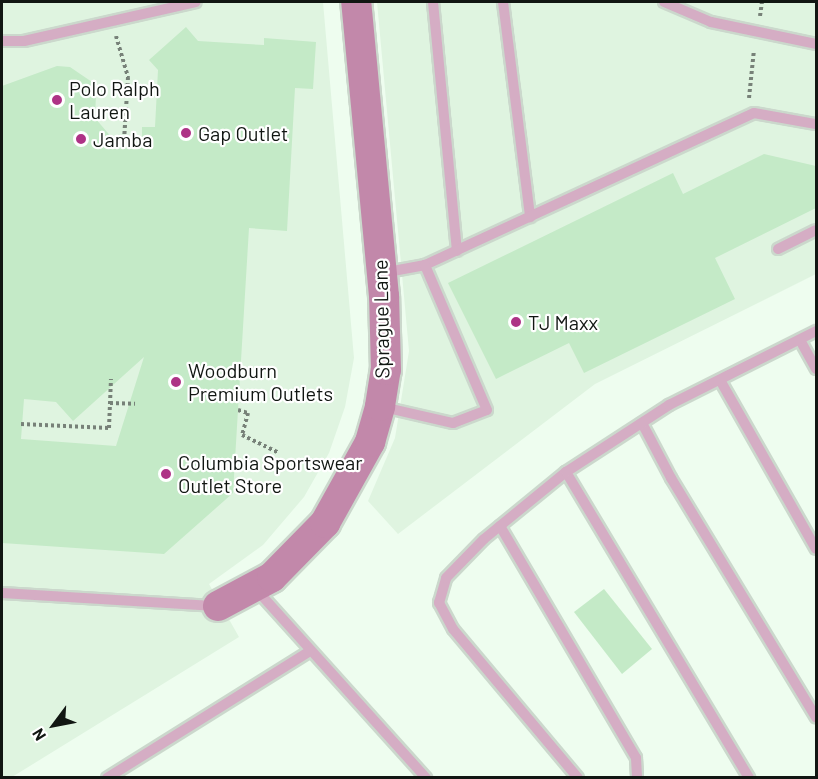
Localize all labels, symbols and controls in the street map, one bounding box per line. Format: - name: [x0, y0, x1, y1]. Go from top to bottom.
- place label: Polo Ralph Lauren: [69, 77, 160, 124]
- marker: Polo Ralph Lauren: [50, 93, 64, 107]
- place label: Gap Outlet: [198, 121, 288, 145]
- marker: Gap Outlet: [179, 126, 193, 140]
- place label: Jamba: [93, 127, 152, 151]
- marker: Jamba: [74, 132, 88, 146]
- street label: Sprague Lane: [368, 259, 394, 379]
- place label: TJ Maxx: [528, 310, 598, 334]
- marker: TJ Maxx: [509, 315, 523, 329]
- place label: Woodburn Premium Outlets: [188, 358, 333, 405]
- marker: Woodburn Premium Outlets: [169, 375, 183, 389]
- place label: Columbia Sportswear Outlet Store: [178, 450, 363, 497]
- marker: Columbia Sportswear Outlet Store: [159, 467, 173, 481]
- north arrow: [24, 695, 84, 755]
- text: N: [27, 725, 49, 744]

